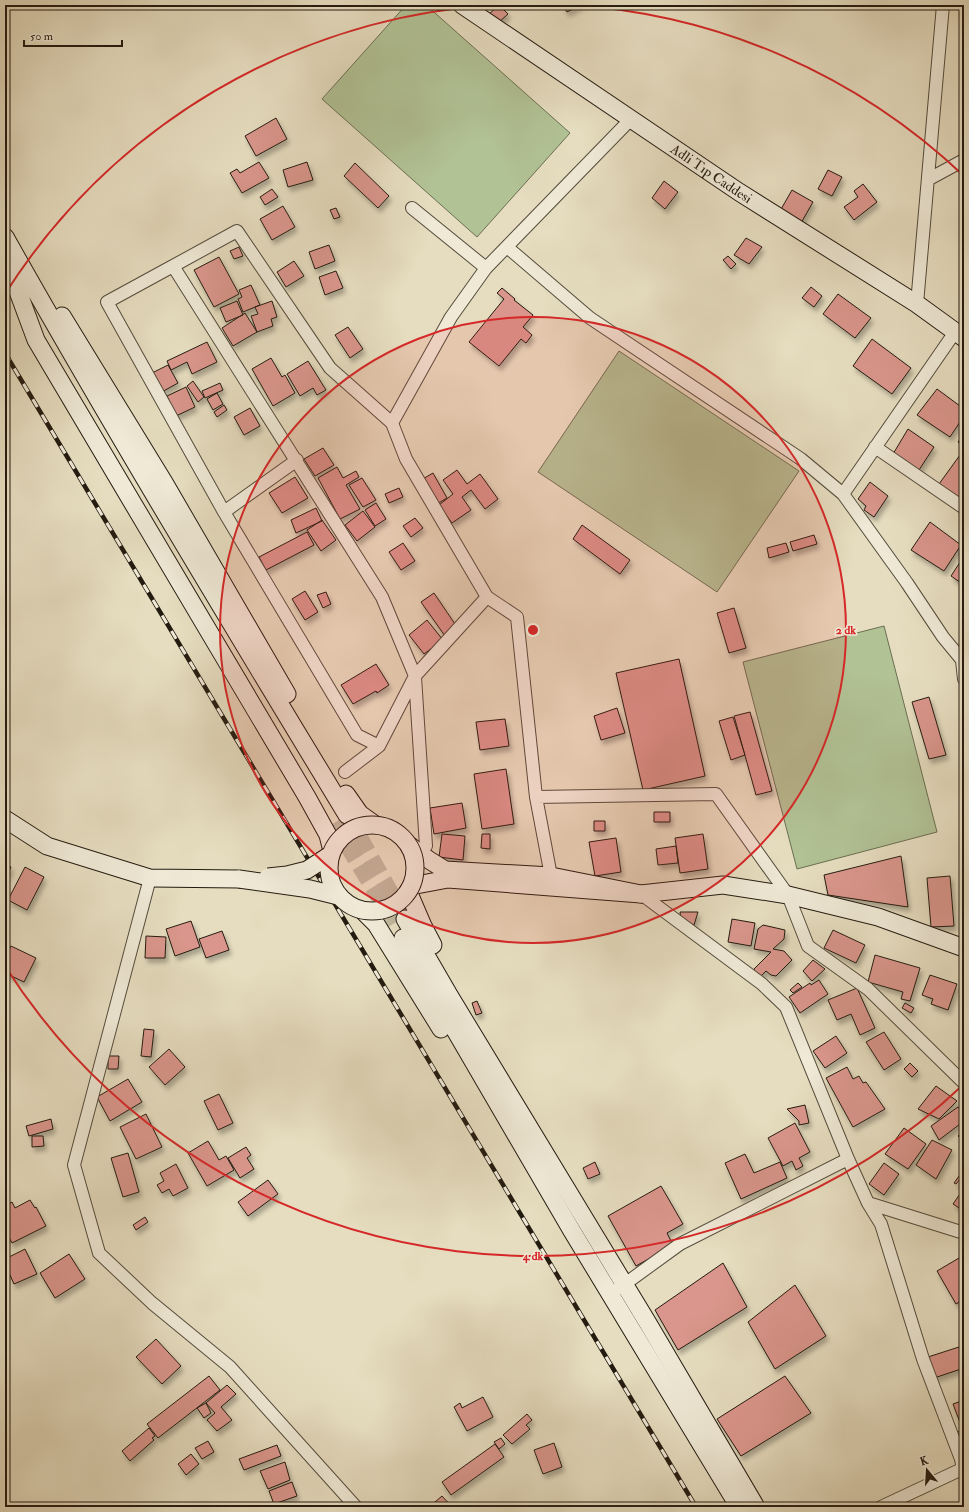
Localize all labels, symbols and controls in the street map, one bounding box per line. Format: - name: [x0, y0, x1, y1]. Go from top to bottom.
- scale bar: [24, 22, 122, 48]
- text: 50 m: [30, 29, 54, 44]
- street label: Adli Tıp Caddesi: [666, 140, 755, 207]
- centre of rings: [526, 623, 540, 637]
- text: 2 dk: [836, 623, 856, 638]
- text: 4 dk: [522, 1249, 544, 1264]
- north arrow: [907, 1450, 947, 1490]
- text: K: [918, 1453, 931, 1468]

